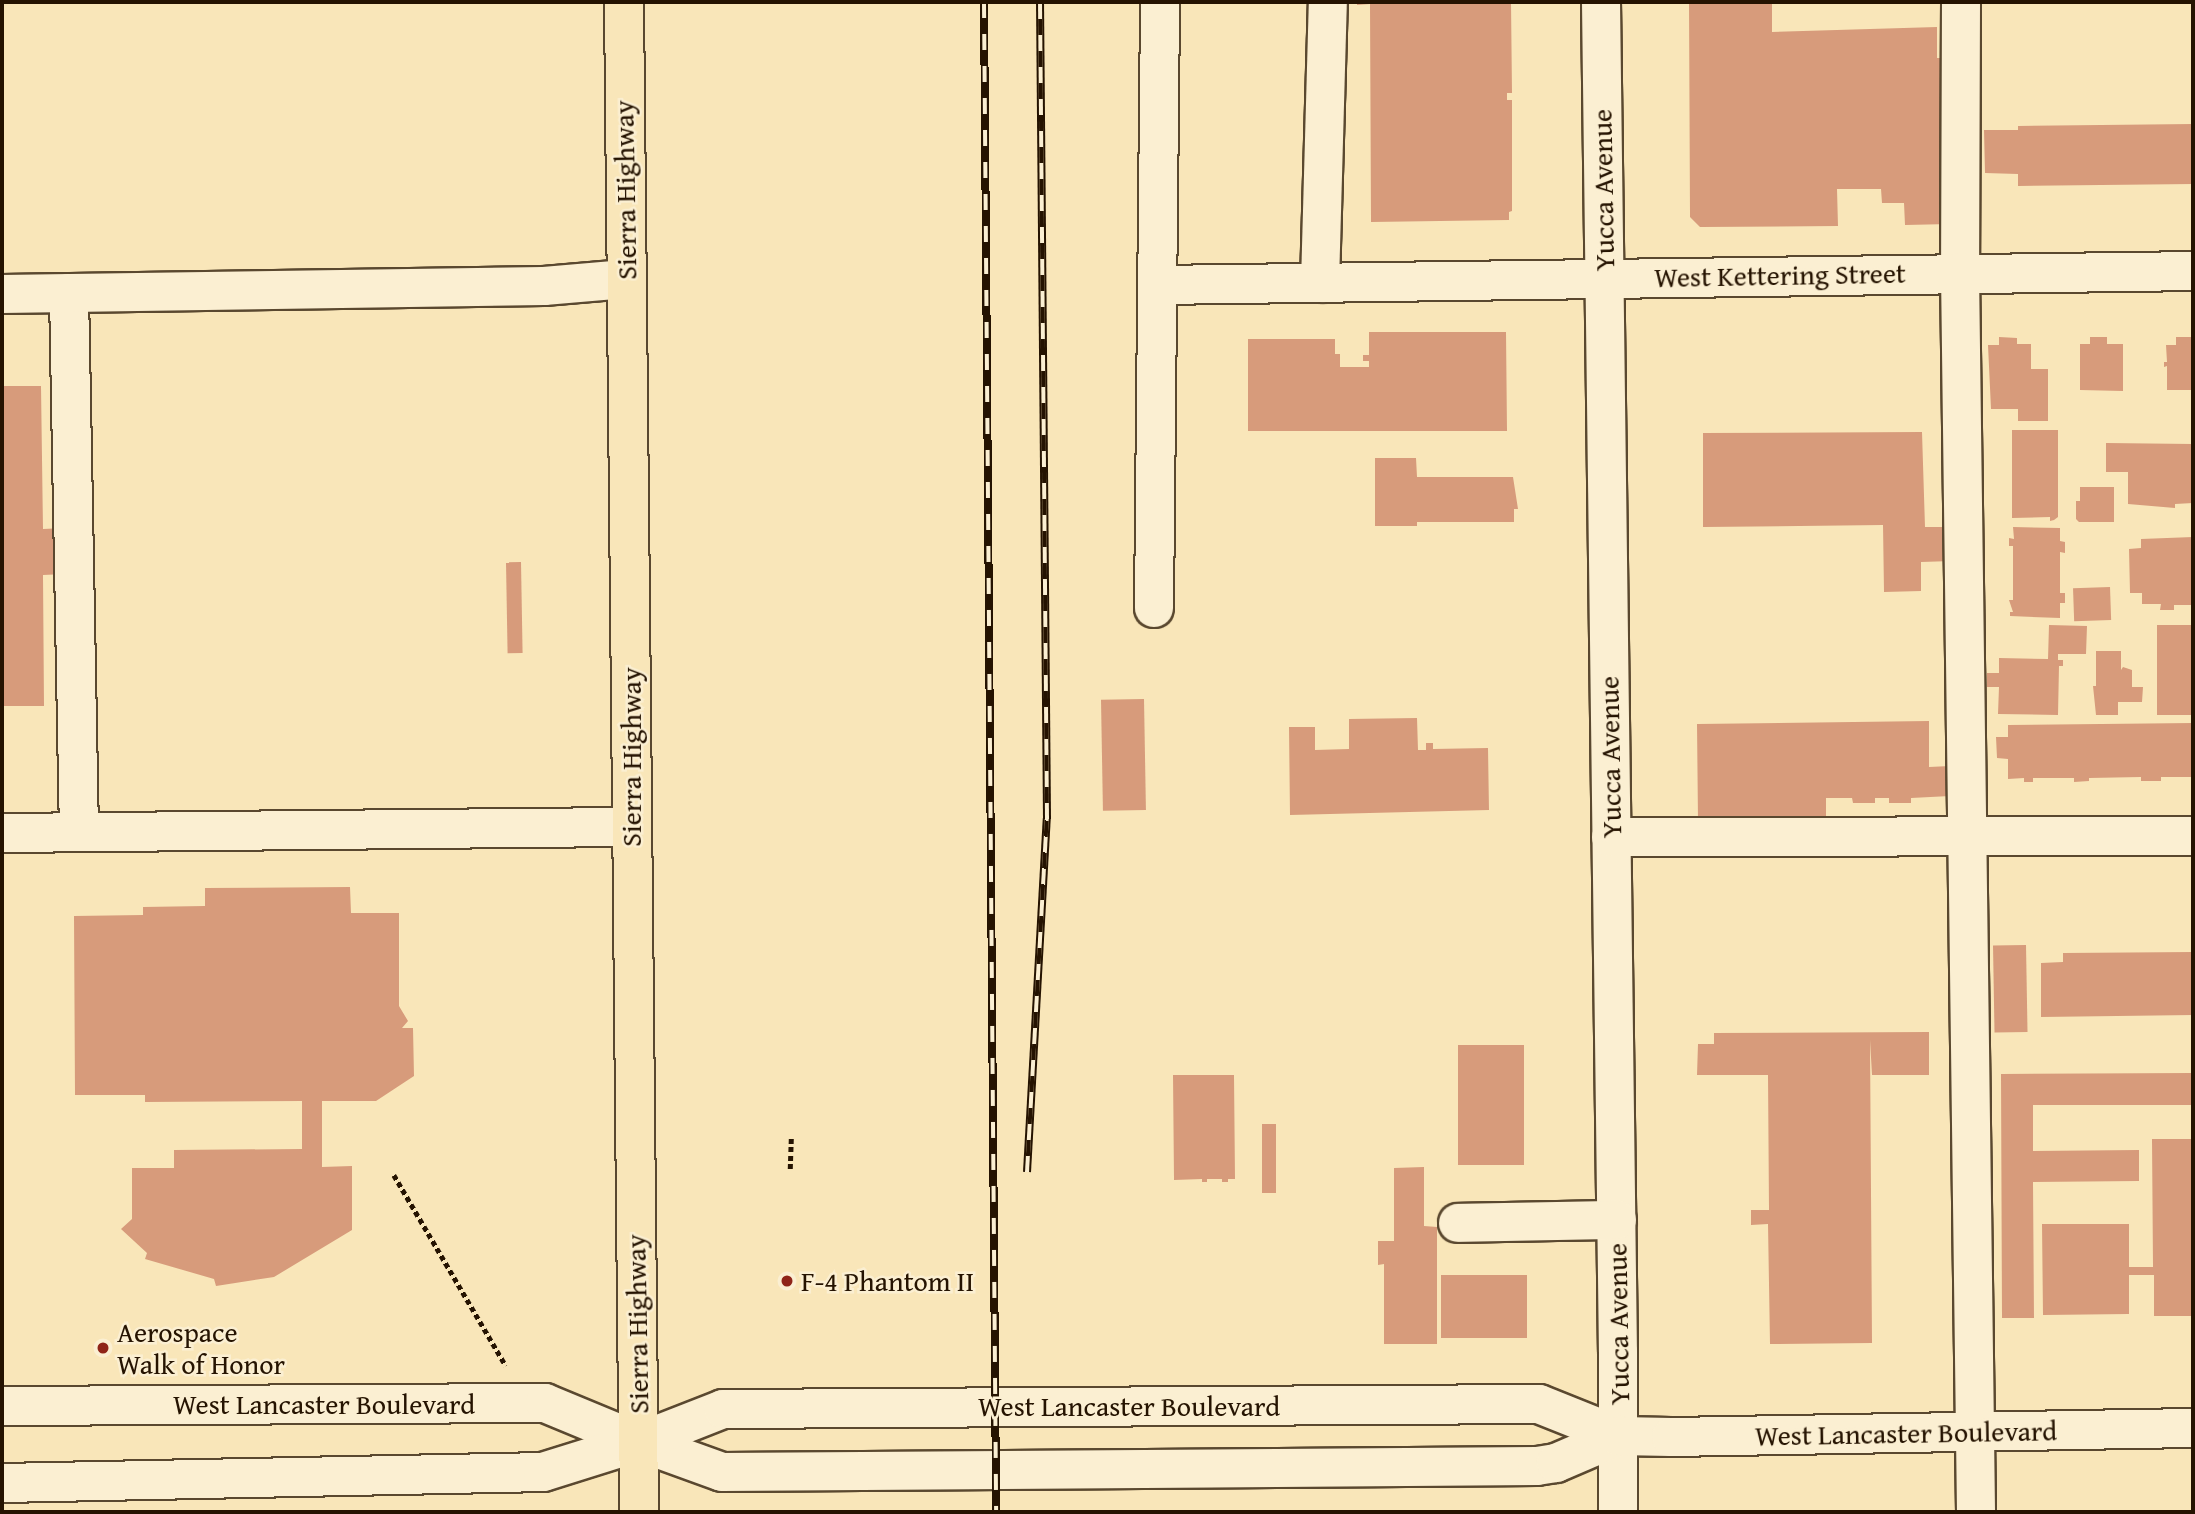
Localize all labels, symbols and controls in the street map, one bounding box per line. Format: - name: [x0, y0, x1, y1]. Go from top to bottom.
- street label: Sierra Highway: [607, 100, 643, 280]
- street label: Yucca Avenue: [1585, 109, 1621, 271]
- street label: West Kettering Street: [1654, 256, 1906, 294]
- street label: Sierra Highway: [614, 667, 648, 847]
- street label: Yucca Avenue: [1592, 676, 1628, 838]
- street label: Sierra Highway: [619, 1234, 655, 1414]
- street label: Yucca Avenue: [1600, 1243, 1636, 1405]
- place label: F-4 Phantom II: [801, 1264, 974, 1298]
- marker: F-4 Phantom II: [779, 1273, 795, 1289]
- place label: Aerospace Walk of Honor: [117, 1315, 285, 1381]
- marker: Aerospace Walk of Honor: [95, 1340, 111, 1356]
- street label: West Lancaster Boulevard: [173, 1387, 475, 1421]
- street label: West Lancaster Boulevard: [978, 1389, 1280, 1423]
- street label: West Lancaster Boulevard: [1755, 1414, 2057, 1452]

